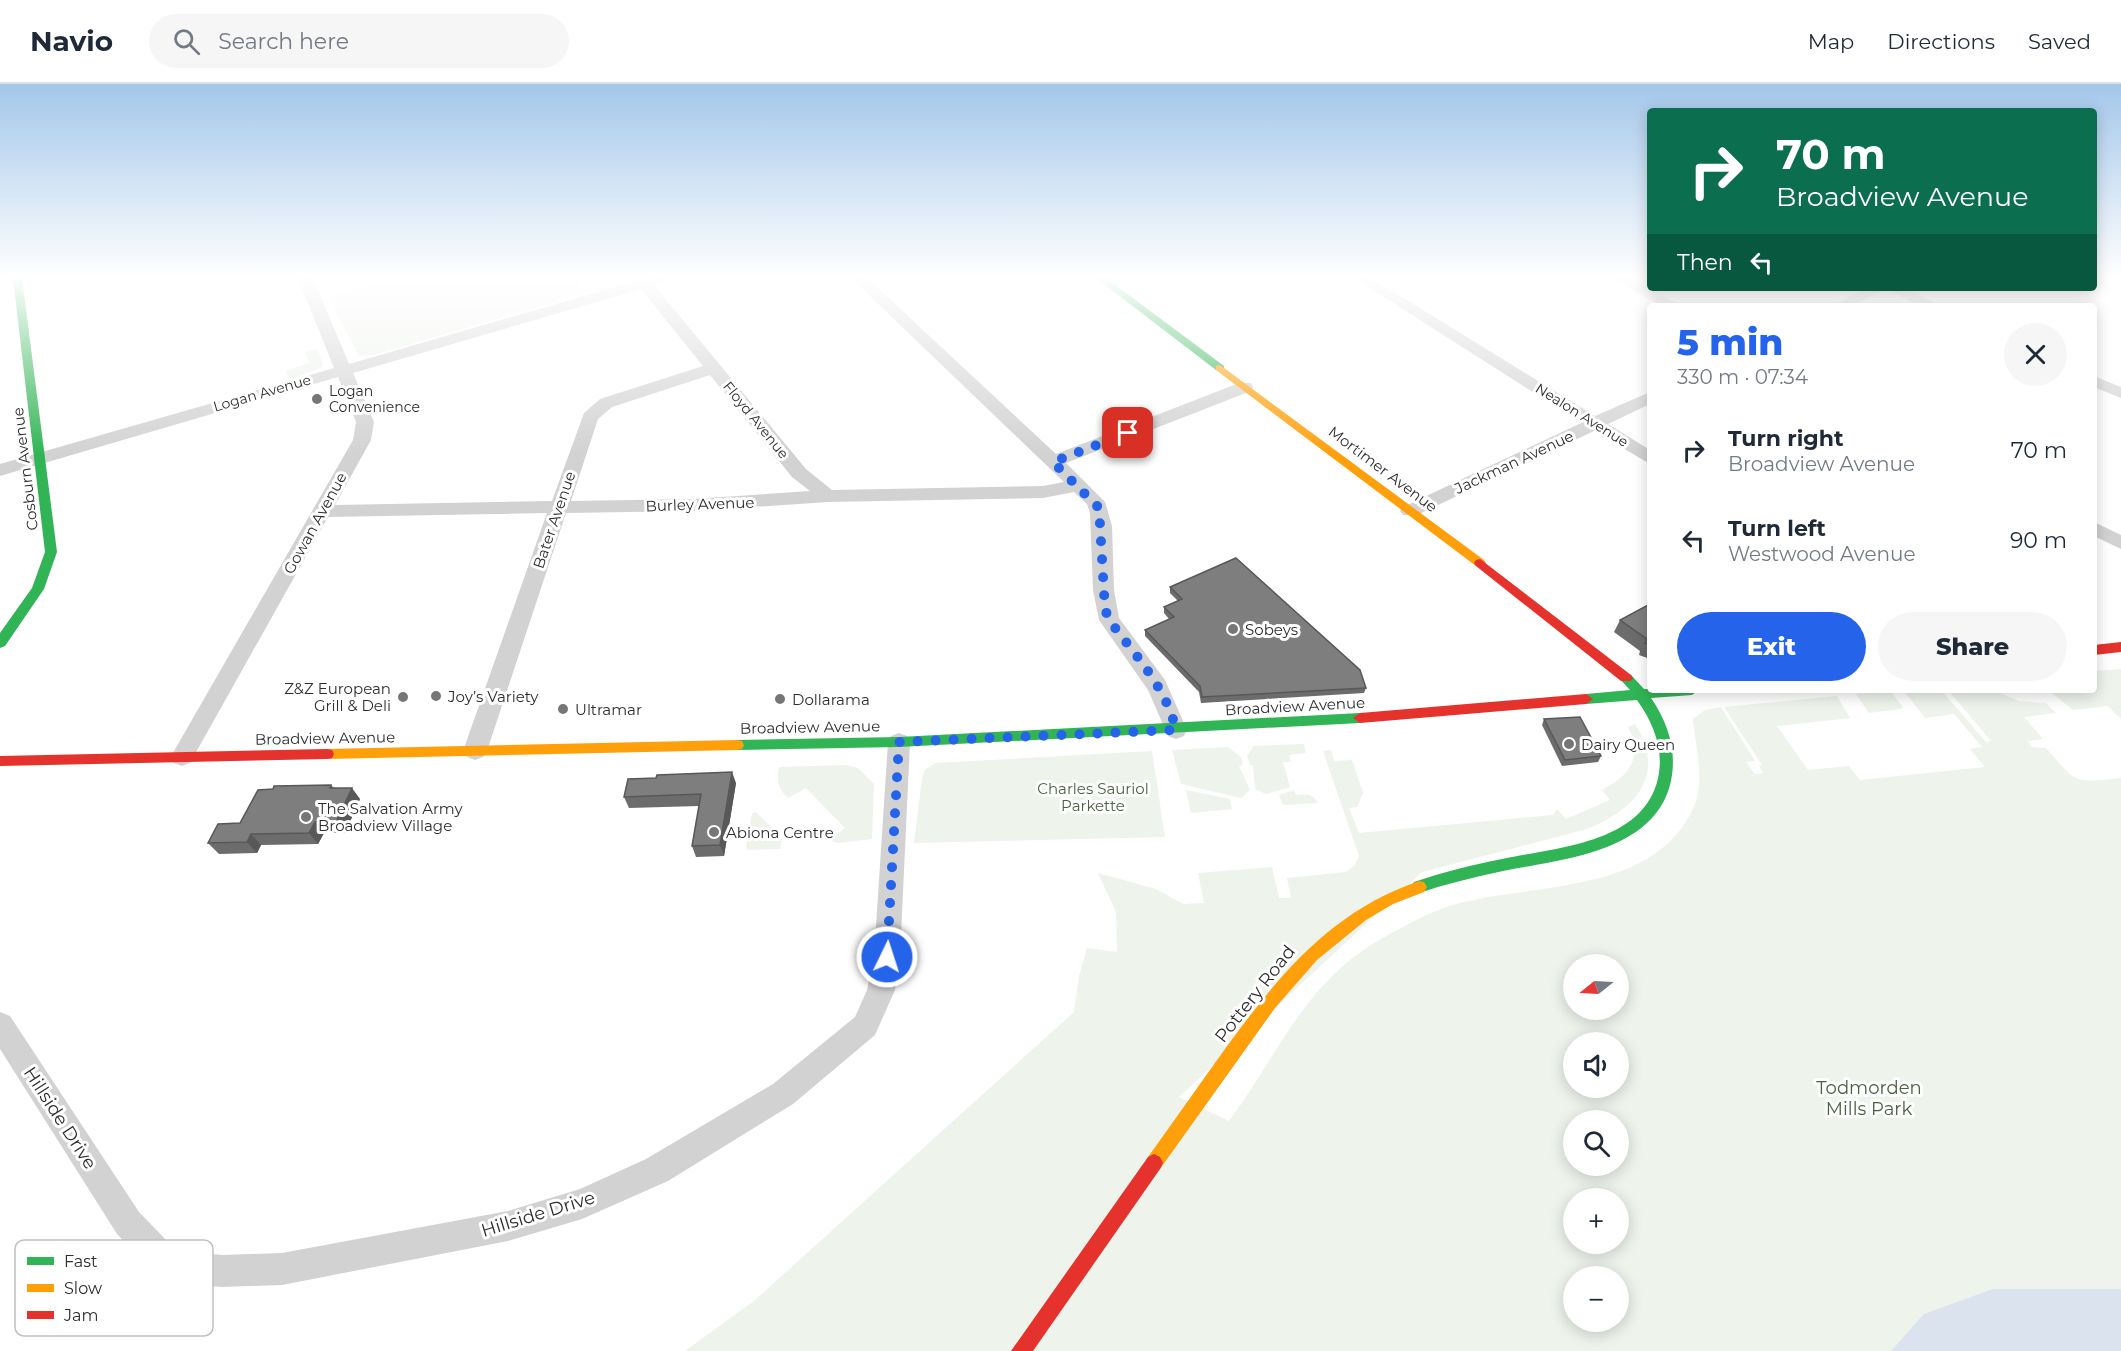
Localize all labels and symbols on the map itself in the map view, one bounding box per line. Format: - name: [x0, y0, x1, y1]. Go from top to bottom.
- street label: Logan Avenue: [211, 370, 313, 416]
- street label: Floyd Avenue: [719, 378, 793, 462]
- street label: Nealon Avenue: [1532, 379, 1632, 451]
- place label: Logan Convenience: [329, 382, 420, 416]
- marker: Logan Convenience: [310, 392, 324, 406]
- street label: Cosburn Avenue: [8, 406, 42, 532]
- pin: [1102, 407, 1153, 458]
- street label: Mortimer Avenue: [1325, 422, 1441, 516]
- street label: Jackman Avenue: [1451, 426, 1576, 498]
- street label: Gowan Avenue: [279, 469, 351, 577]
- street label: Bater Avenue: [528, 469, 580, 571]
- street label: Burley Avenue: [645, 493, 755, 515]
- place label: Sobeys: [1245, 620, 1298, 639]
- marker: Sobeys: [1226, 622, 1240, 636]
- place label: Z&Z European Grill & Deli: [284, 679, 391, 715]
- place label: Joy’s Variety: [447, 687, 539, 706]
- marker: Joy’s Variety: [429, 689, 443, 703]
- marker: Z&Z European Grill & Deli: [396, 690, 410, 704]
- place label: Dollarama: [792, 690, 870, 709]
- marker: Dollarama: [773, 692, 787, 706]
- street label: Broadview Avenue: [1224, 693, 1366, 719]
- place label: Ultramar: [575, 700, 642, 719]
- marker: Ultramar: [556, 702, 570, 716]
- street label: Broadview Avenue: [740, 716, 880, 738]
- street label: Broadview Avenue: [255, 727, 395, 749]
- place label: Dairy Queen: [1581, 735, 1675, 754]
- marker: Dairy Queen: [1562, 737, 1576, 751]
- park label: Charles Sauriol Parkette: [1037, 779, 1149, 815]
- place label: The Salvation Army Broadview Village: [318, 799, 463, 835]
- marker: The Salvation Army Broadview Village: [299, 810, 313, 824]
- place label: Abiona Centre: [726, 823, 834, 842]
- marker: Abiona Centre: [707, 825, 721, 839]
- position arrow: [855, 925, 919, 989]
- street label: Pottery Road: [1210, 941, 1300, 1047]
- north arrow: [1563, 954, 1629, 1020]
- street label: Hillside Drive: [19, 1063, 101, 1173]
- park label: Todmorden Mills Park: [1816, 1077, 1922, 1120]
- street label: Hillside Drive: [478, 1186, 598, 1242]
- legend: [15, 1240, 213, 1336]
- text: Fast: [64, 1252, 98, 1271]
- text: Slow: [64, 1279, 102, 1298]
- text: Jam: [63, 1306, 98, 1325]

